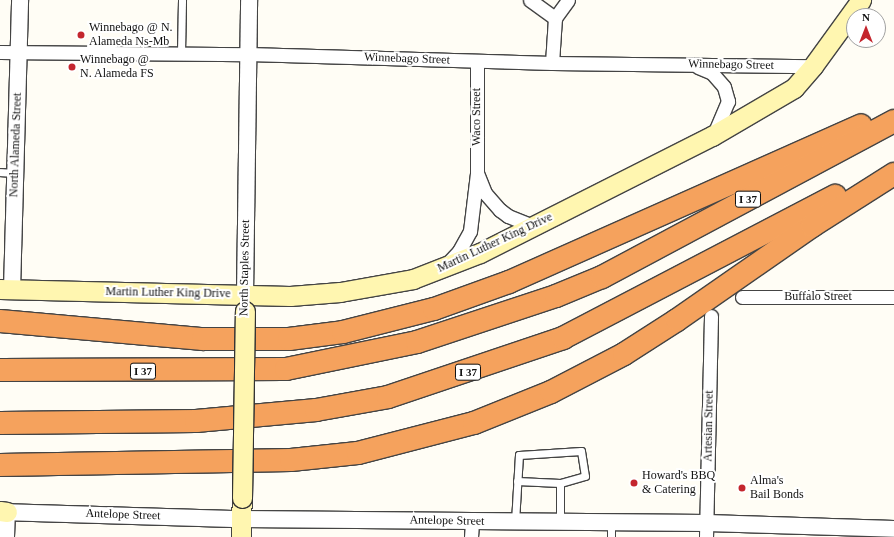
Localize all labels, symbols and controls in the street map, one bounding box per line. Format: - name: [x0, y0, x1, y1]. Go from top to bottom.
- north arrow: [846, 8, 886, 48]
- text: N: [862, 11, 870, 23]
- place label: Winnebago @ N. Alameda Ns-Mb: [89, 21, 173, 49]
- marker: Winnebago @ N. Alameda Ns-Mb: [76, 30, 86, 40]
- street label: Winnebago Street: [364, 50, 450, 68]
- place label: Winnebago @ N. Alameda FS: [80, 53, 154, 81]
- street label: Winnebago Street: [688, 57, 774, 73]
- marker: Winnebago @ N. Alameda FS: [67, 62, 77, 72]
- street label: Waco Street: [470, 88, 484, 146]
- street label: North Alameda Street: [7, 92, 25, 198]
- road number: I 37: [734, 190, 762, 208]
- street label: Martin Luther King Drive: [435, 210, 555, 276]
- street label: North Staples Street: [237, 220, 253, 316]
- street label: Martin Luther King Drive: [105, 285, 231, 301]
- street label: Buffalo Street: [784, 290, 852, 304]
- road number: I 37: [129, 362, 157, 380]
- road number: I 37: [454, 363, 482, 381]
- street label: Artesian Street: [701, 390, 717, 462]
- place label: Howard's BBQ & Catering: [642, 469, 715, 497]
- place label: Alma's Bail Bonds: [750, 474, 804, 502]
- marker: Howard's BBQ & Catering: [629, 478, 639, 488]
- marker: Alma's Bail Bonds: [737, 483, 747, 493]
- street label: Antelope Street: [85, 506, 161, 524]
- street label: Antelope Street: [409, 513, 485, 529]

